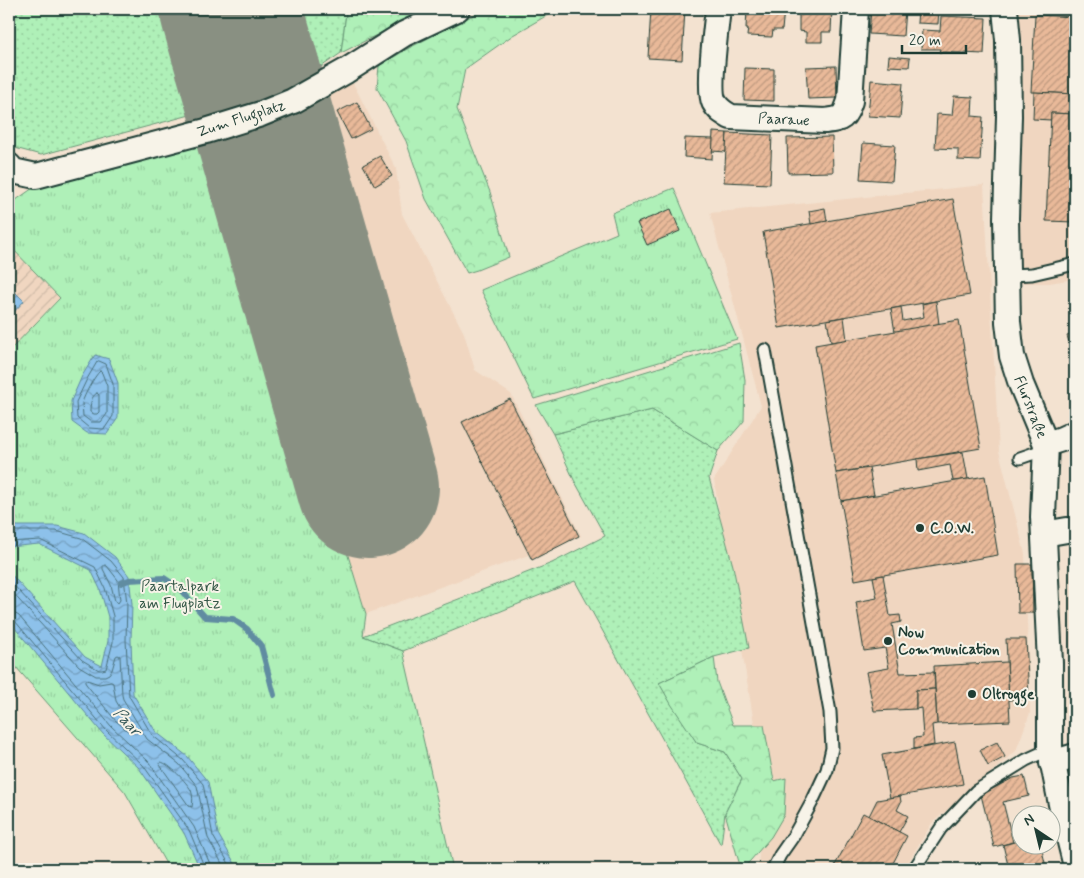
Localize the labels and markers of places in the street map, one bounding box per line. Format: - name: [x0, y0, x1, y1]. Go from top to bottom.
- place label: C.O.W.: [930, 519, 974, 539]
- marker: C.O.W.: [914, 522, 926, 534]
- place label: Now Communication: [898, 623, 1000, 660]
- marker: Now Communication: [882, 635, 894, 647]
- place label: Oltrogge: [982, 685, 1035, 707]
- marker: Oltrogge: [966, 688, 978, 700]

